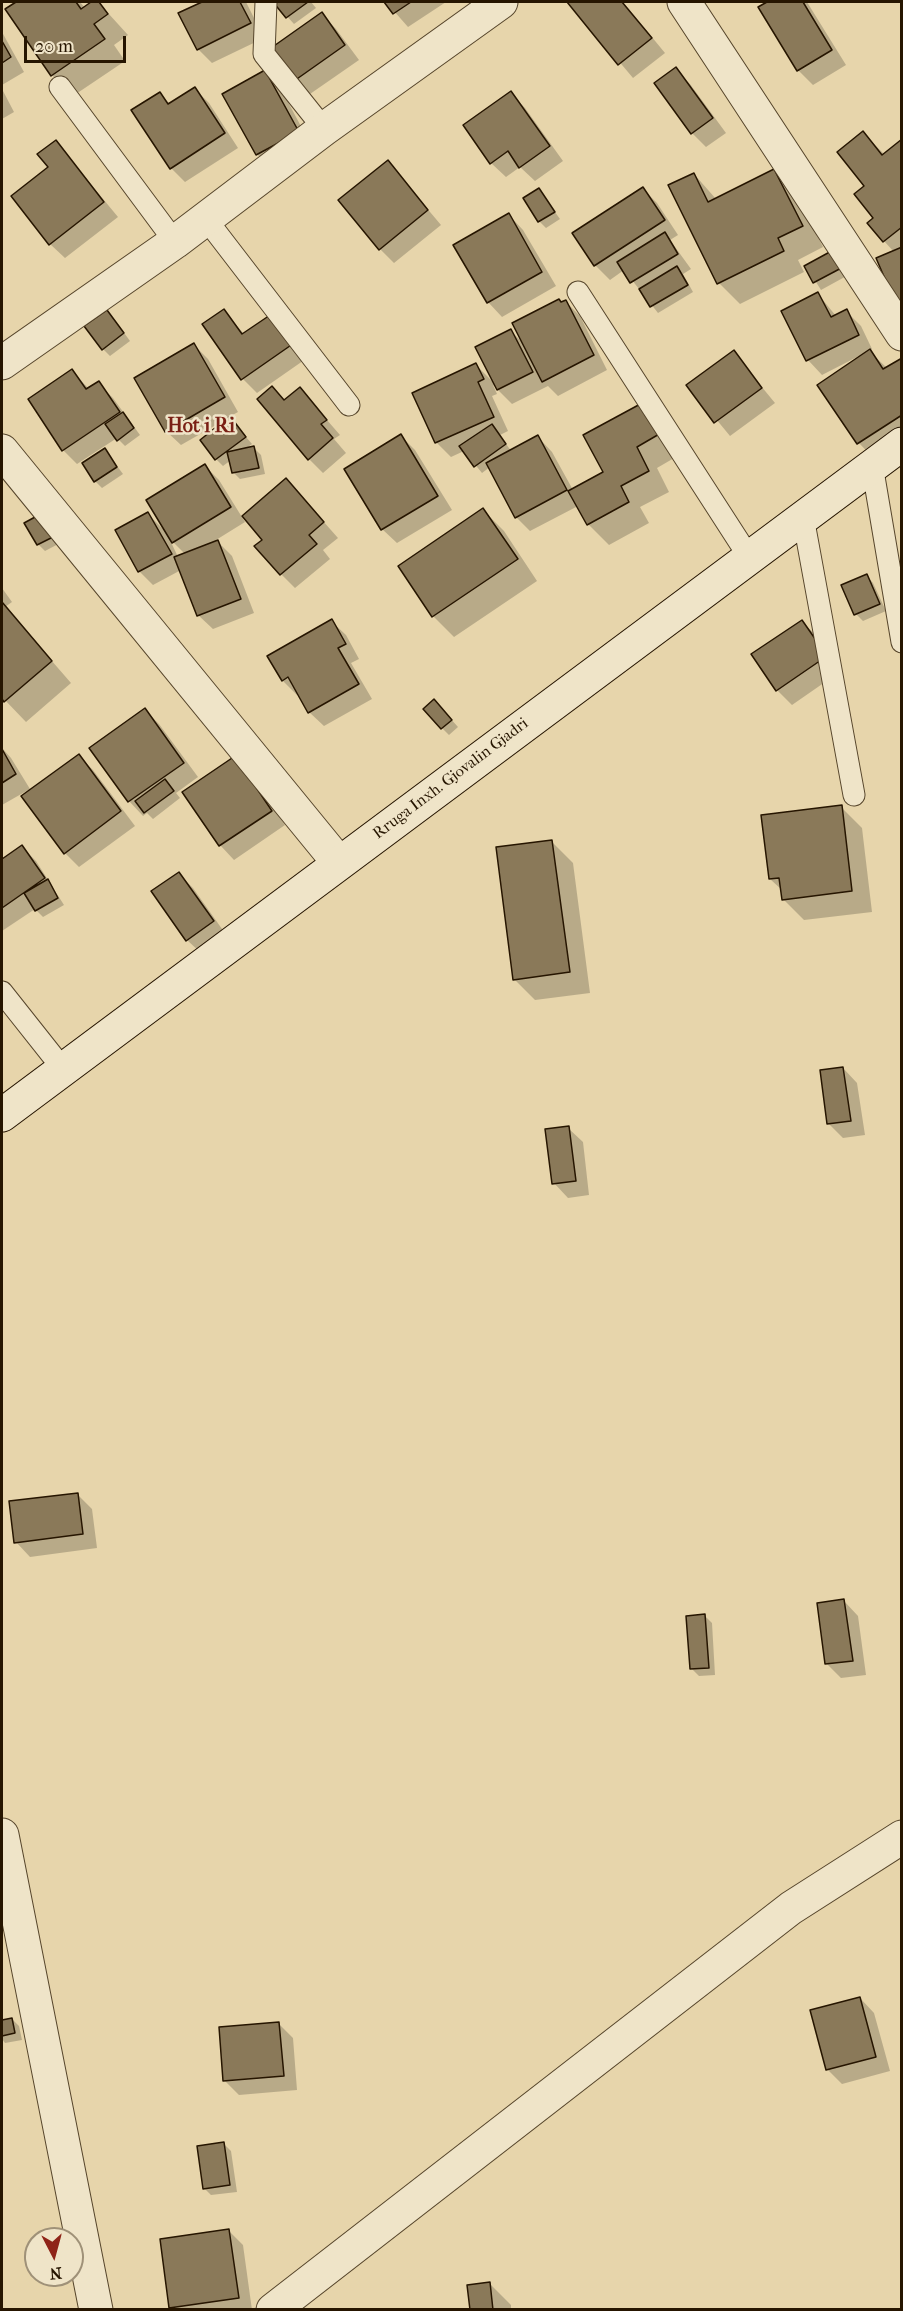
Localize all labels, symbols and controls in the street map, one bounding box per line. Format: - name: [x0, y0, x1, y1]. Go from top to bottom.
- scale bar: [27, 24, 129, 62]
- text: 20 m: [35, 36, 73, 57]
- district label: Hot i Ri: [167, 415, 235, 439]
- street label: Rruga Inxh. Gjovalin Gjadri: [370, 714, 532, 844]
- north arrow: [24, 2227, 84, 2287]
- text: N: [49, 2263, 63, 2283]

